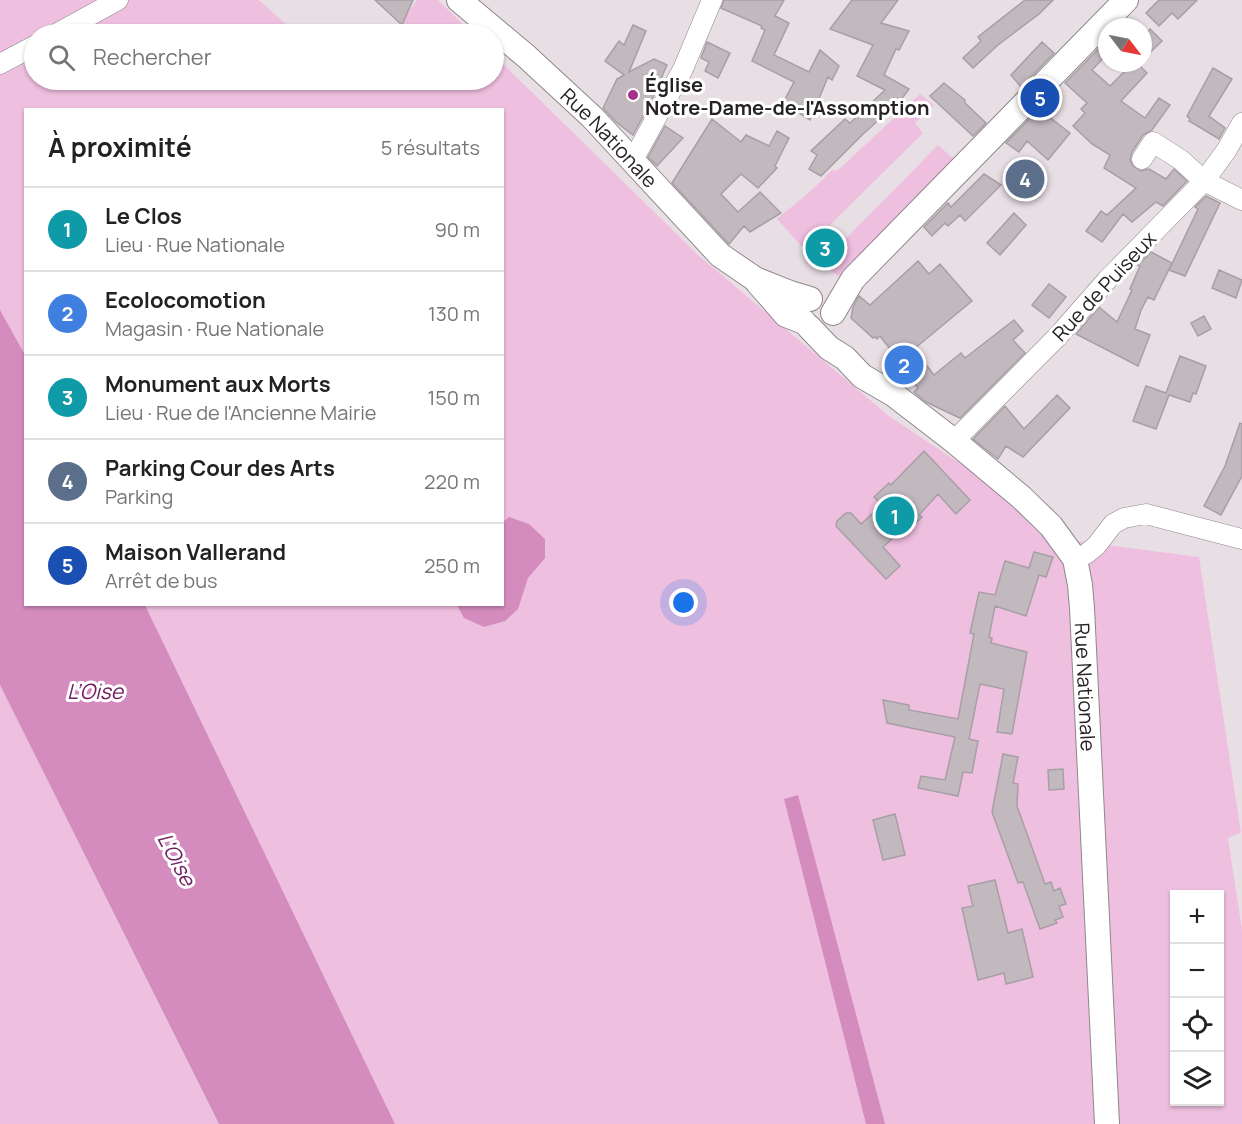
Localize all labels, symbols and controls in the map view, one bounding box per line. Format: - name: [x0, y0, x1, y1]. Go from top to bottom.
- north arrow: [1098, 18, 1152, 72]
- search box: [24, 24, 504, 90]
- icon: search: [45, 41, 78, 74]
- text: Rechercher: [93, 42, 212, 72]
- place label: Église Notre-Dame-de-l'Assomption: [645, 71, 929, 121]
- pin: 5: [1020, 76, 1060, 120]
- street label: Rue Nationale: [555, 82, 664, 193]
- marker: Église Notre-Dame-de-l'Assomption: [626, 88, 640, 102]
- text: À proximité: [48, 129, 192, 165]
- text: 5 résultats: [381, 134, 480, 161]
- pin: 4: [1006, 156, 1044, 201]
- text: Le Clos: [105, 201, 182, 231]
- text: 1: [63, 216, 72, 243]
- text: 90 m: [434, 216, 480, 243]
- street label: Rue de Puiseux: [1046, 225, 1162, 347]
- pin: 3: [806, 226, 844, 270]
- text: Lieu · Rue Nationale: [105, 231, 285, 258]
- text: Ecolocomotion: [105, 285, 266, 315]
- text: 2: [62, 300, 73, 327]
- text: 130 m: [428, 300, 480, 327]
- text: Magasin · Rue Nationale: [105, 315, 324, 342]
- pin: 2: [884, 342, 924, 388]
- text: Monument aux Morts: [105, 369, 331, 399]
- text: 3: [62, 384, 73, 411]
- text: 150 m: [427, 384, 480, 411]
- text: Lieu · Rue de l'Ancienne Mairie: [105, 399, 377, 426]
- text: Parking Cour des Arts: [105, 453, 335, 483]
- text: 4: [61, 468, 74, 495]
- text: 220 m: [424, 468, 480, 495]
- text: Parking: [105, 483, 173, 510]
- pin: 1: [876, 494, 914, 538]
- text: Maison Vallerand: [105, 537, 286, 567]
- text: 5: [62, 552, 73, 579]
- text: 250 m: [424, 552, 480, 579]
- text: Arrêt de bus: [105, 567, 218, 594]
- your location: [669, 588, 698, 617]
- street label: Rue Nationale: [1069, 622, 1102, 752]
- water label: L’Oise: [67, 677, 125, 705]
- water label: L'Oise: [151, 828, 203, 892]
- map controls: [1170, 890, 1224, 1106]
- button: +: [1170, 890, 1224, 944]
- button: −: [1170, 944, 1224, 998]
- button: locate: [1170, 998, 1224, 1052]
- button: layers: [1170, 1052, 1224, 1106]

